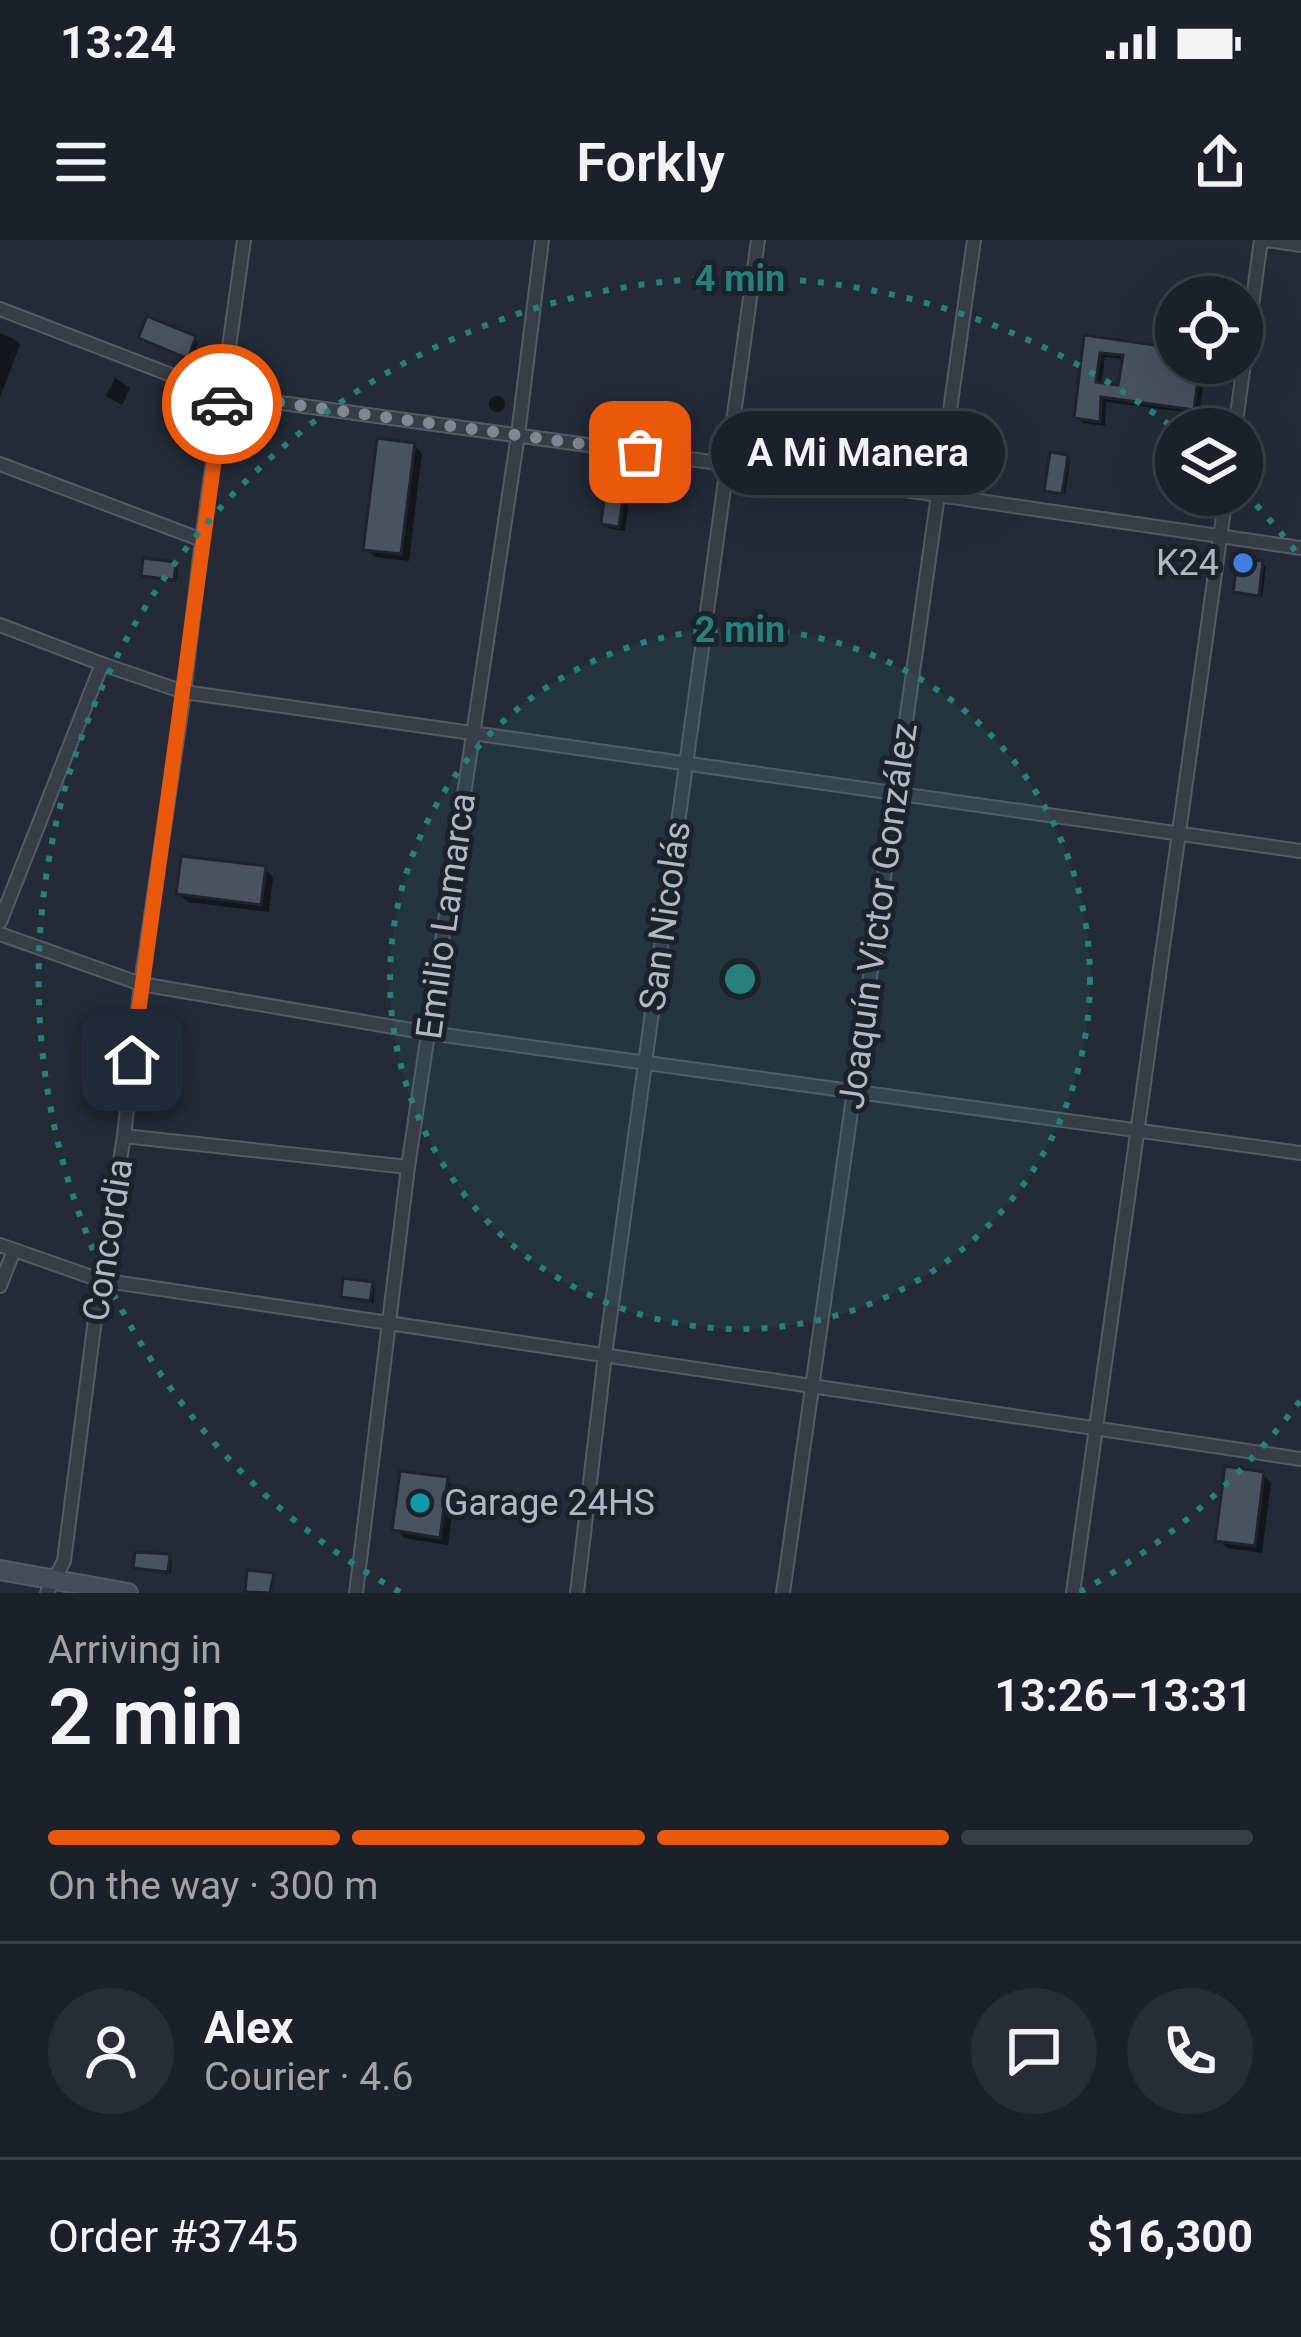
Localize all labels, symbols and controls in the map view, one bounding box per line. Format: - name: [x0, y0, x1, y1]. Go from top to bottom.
- text: 13:24: [60, 16, 176, 69]
- icon: menu: [48, 129, 114, 195]
- icon: share: [1187, 129, 1253, 195]
- text: Forkly: [576, 131, 725, 194]
- text: 4 min: [695, 258, 785, 300]
- map controls: [1155, 276, 1263, 516]
- button: locate: [1155, 276, 1263, 384]
- courier: [162, 344, 282, 464]
- icon: car: [189, 371, 255, 437]
- pin: [589, 401, 691, 503]
- button: layers: [1155, 408, 1263, 516]
- callout: A Mi Manera: [712, 410, 1006, 494]
- icon: bag: [607, 419, 673, 485]
- text: A Mi Manera: [747, 430, 969, 476]
- place label: K24: [1156, 542, 1219, 584]
- marker: K24: [1230, 550, 1256, 576]
- text: 2 min: [695, 609, 785, 651]
- street label: Joaquín Victor González: [830, 720, 926, 1112]
- street label: Emilio Lamarca: [408, 790, 484, 1042]
- street label: San Nicolás: [631, 819, 699, 1013]
- centre of rings: [719, 958, 761, 1000]
- pin: [81, 1009, 183, 1111]
- icon: home: [99, 1027, 165, 1093]
- street label: Concordia: [74, 1156, 142, 1324]
- place label: Garage 24HS: [444, 1482, 655, 1524]
- marker: Garage 24HS: [407, 1490, 433, 1516]
- text: Arriving in: [48, 1627, 222, 1673]
- text: 13:26–13:31: [994, 1669, 1253, 1722]
- text: 2 min: [48, 1672, 244, 1763]
- text: On the way · 300 m: [48, 1863, 379, 1909]
- button: person: [48, 1988, 174, 2114]
- button: chat: [971, 1988, 1097, 2114]
- button: phone: [1127, 1988, 1253, 2114]
- text: Alex: [204, 2001, 293, 2054]
- text: Courier · 4.6: [204, 2054, 413, 2100]
- text: Order #3745: [48, 2210, 298, 2263]
- text: $16,300: [1087, 2210, 1253, 2263]

